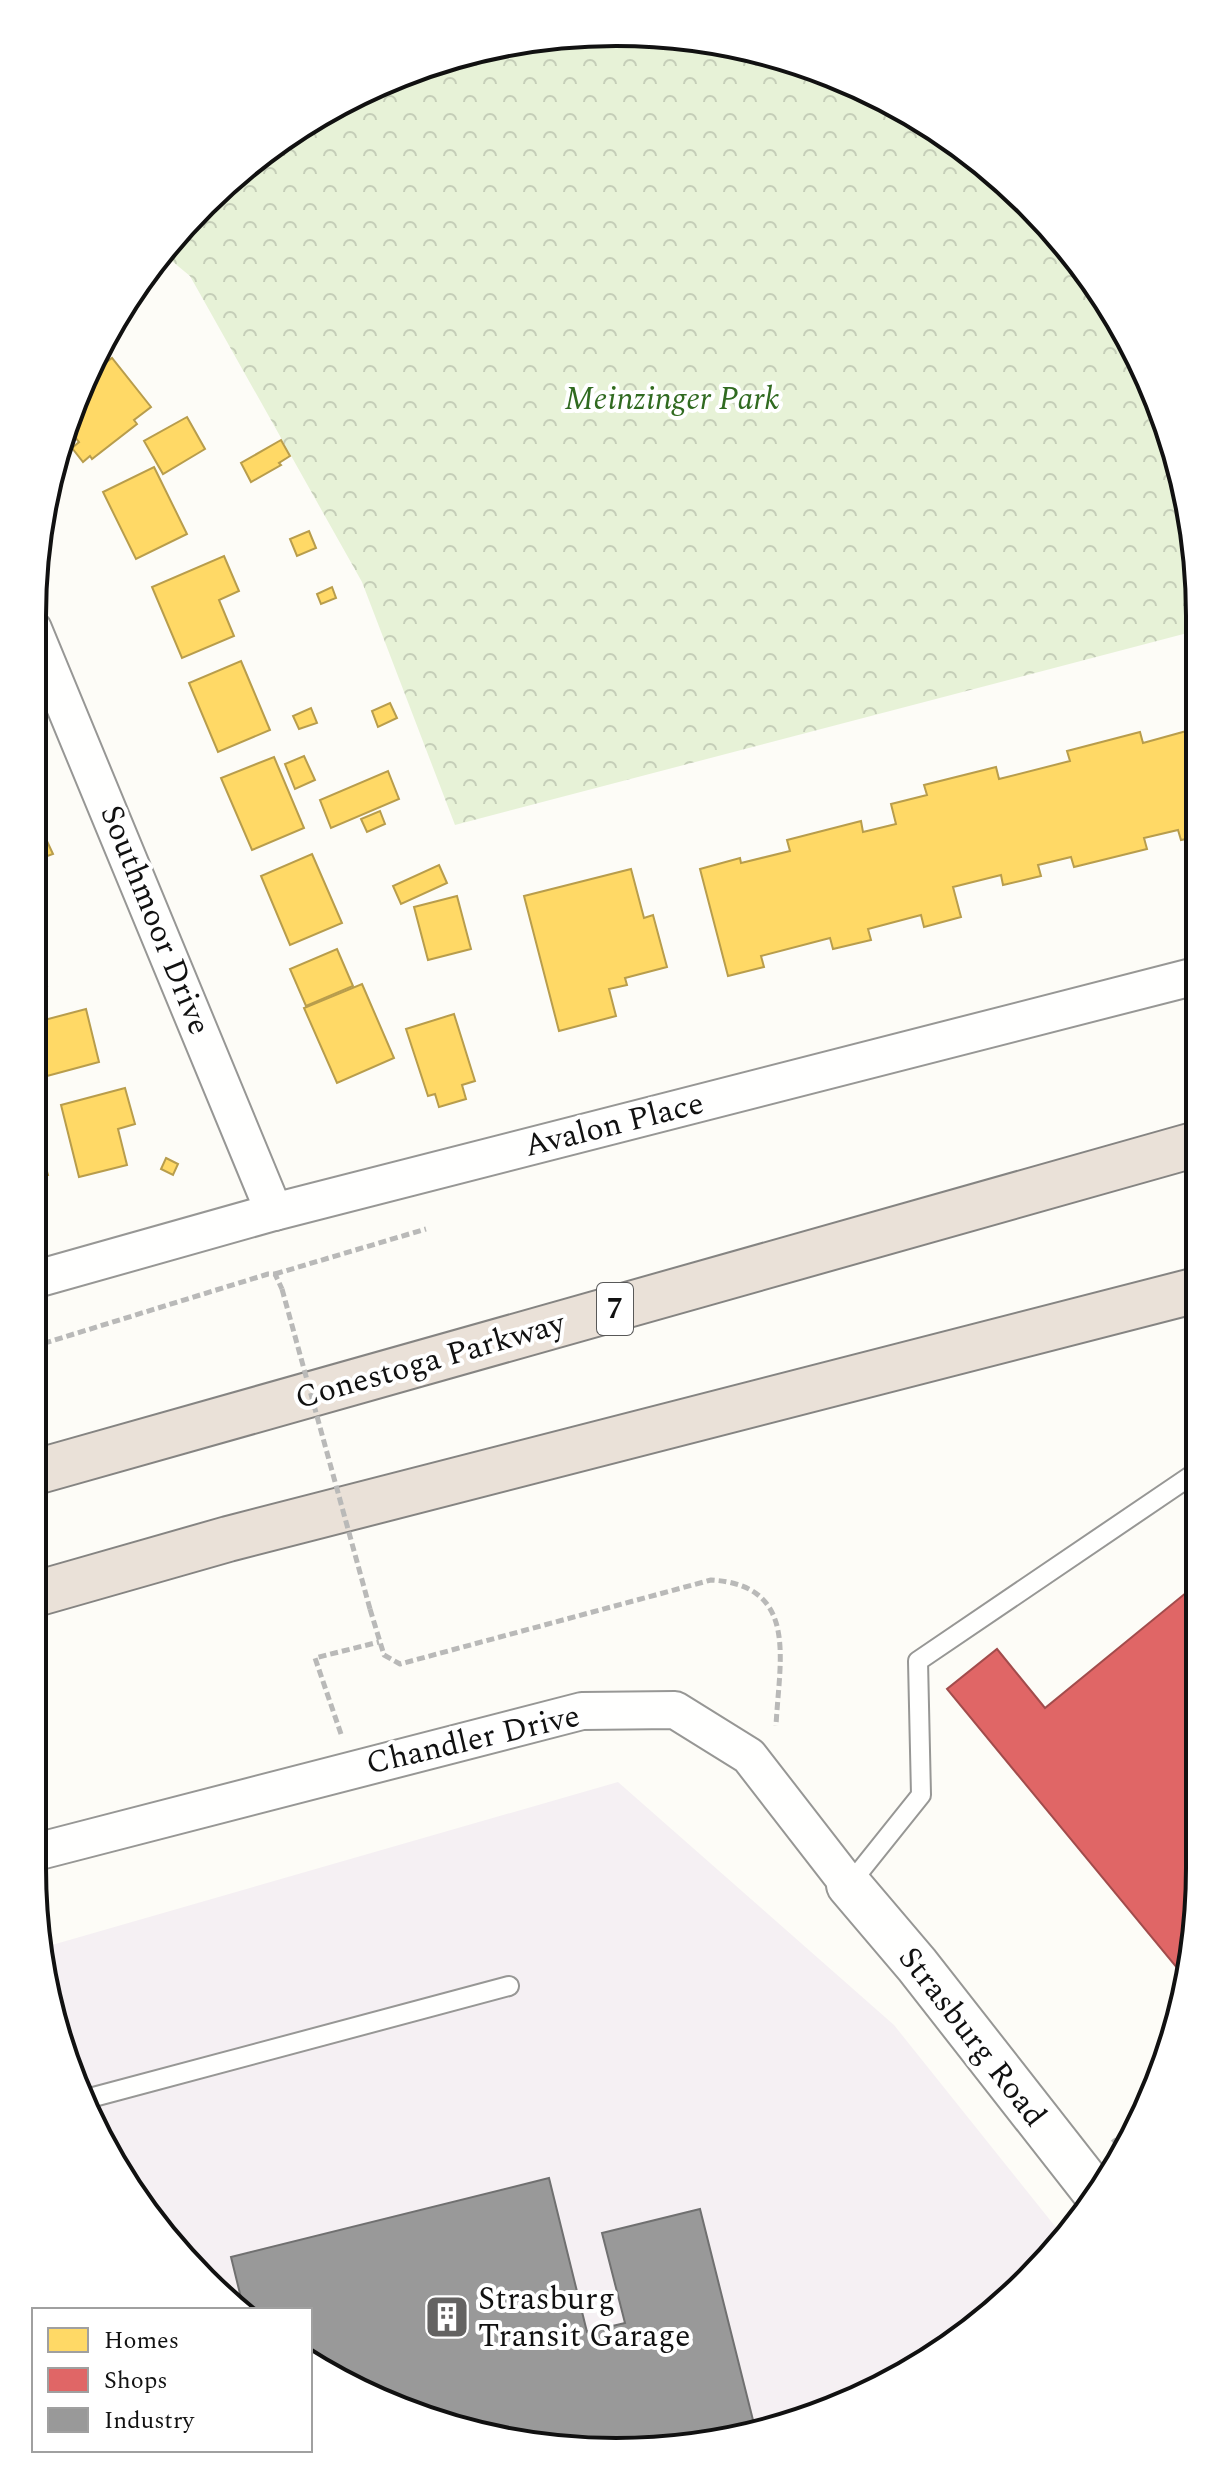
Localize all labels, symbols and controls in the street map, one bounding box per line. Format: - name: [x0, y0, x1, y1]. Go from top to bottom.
- park label: Meinzinger Park: [564, 375, 780, 424]
- street label: Southmoor Drive: [87, 798, 223, 1042]
- street label: Avalon Place: [519, 1079, 709, 1171]
- road number: 7: [597, 1283, 633, 1335]
- street label: Conestoga Parkway: [289, 1299, 572, 1423]
- street label: Chandler Drive: [361, 1692, 585, 1788]
- street label: Strasburg Road: [886, 1936, 1058, 2138]
- place label: Strasburg Transit Garage: [478, 2275, 690, 2361]
- building icon: Strasburg Transit Garage: [423, 2293, 471, 2341]
- legend: [32, 2308, 312, 2452]
- text: Homes: [104, 2323, 179, 2359]
- text: Shops: [104, 2363, 168, 2399]
- text: Industry: [104, 2403, 196, 2439]

